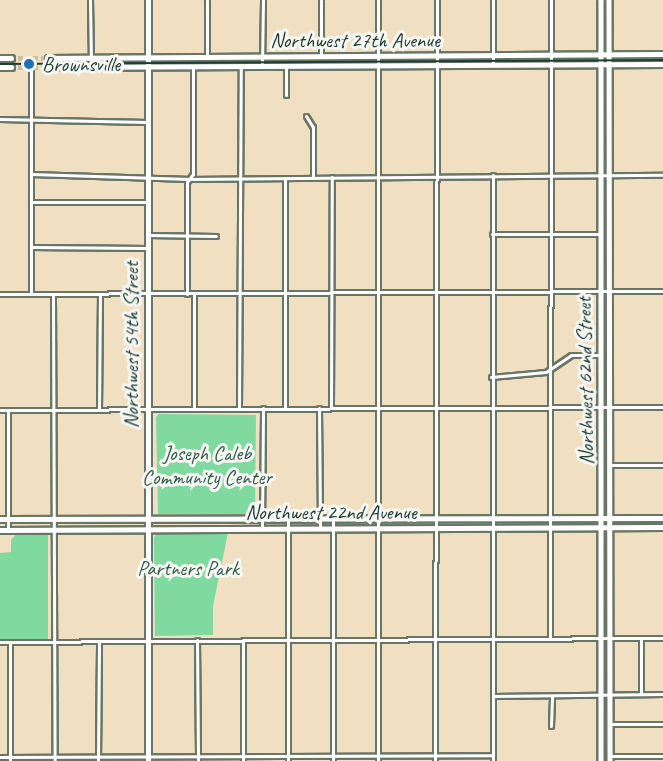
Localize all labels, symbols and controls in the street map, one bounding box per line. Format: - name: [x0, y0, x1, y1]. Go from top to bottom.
- street label: Northwest 27th Avenue: [270, 27, 440, 53]
- place label: Brownsville: [42, 51, 120, 77]
- marker: Brownsville: [20, 55, 38, 73]
- street label: Northwest 54th Street: [118, 261, 144, 429]
- street label: Northwest 62nd Street: [571, 297, 599, 465]
- park label: Joseph Caleb Community Center: [142, 440, 272, 490]
- street label: Northwest 22nd Avenue: [246, 499, 416, 525]
- park label: Partners Park: [137, 555, 239, 581]

